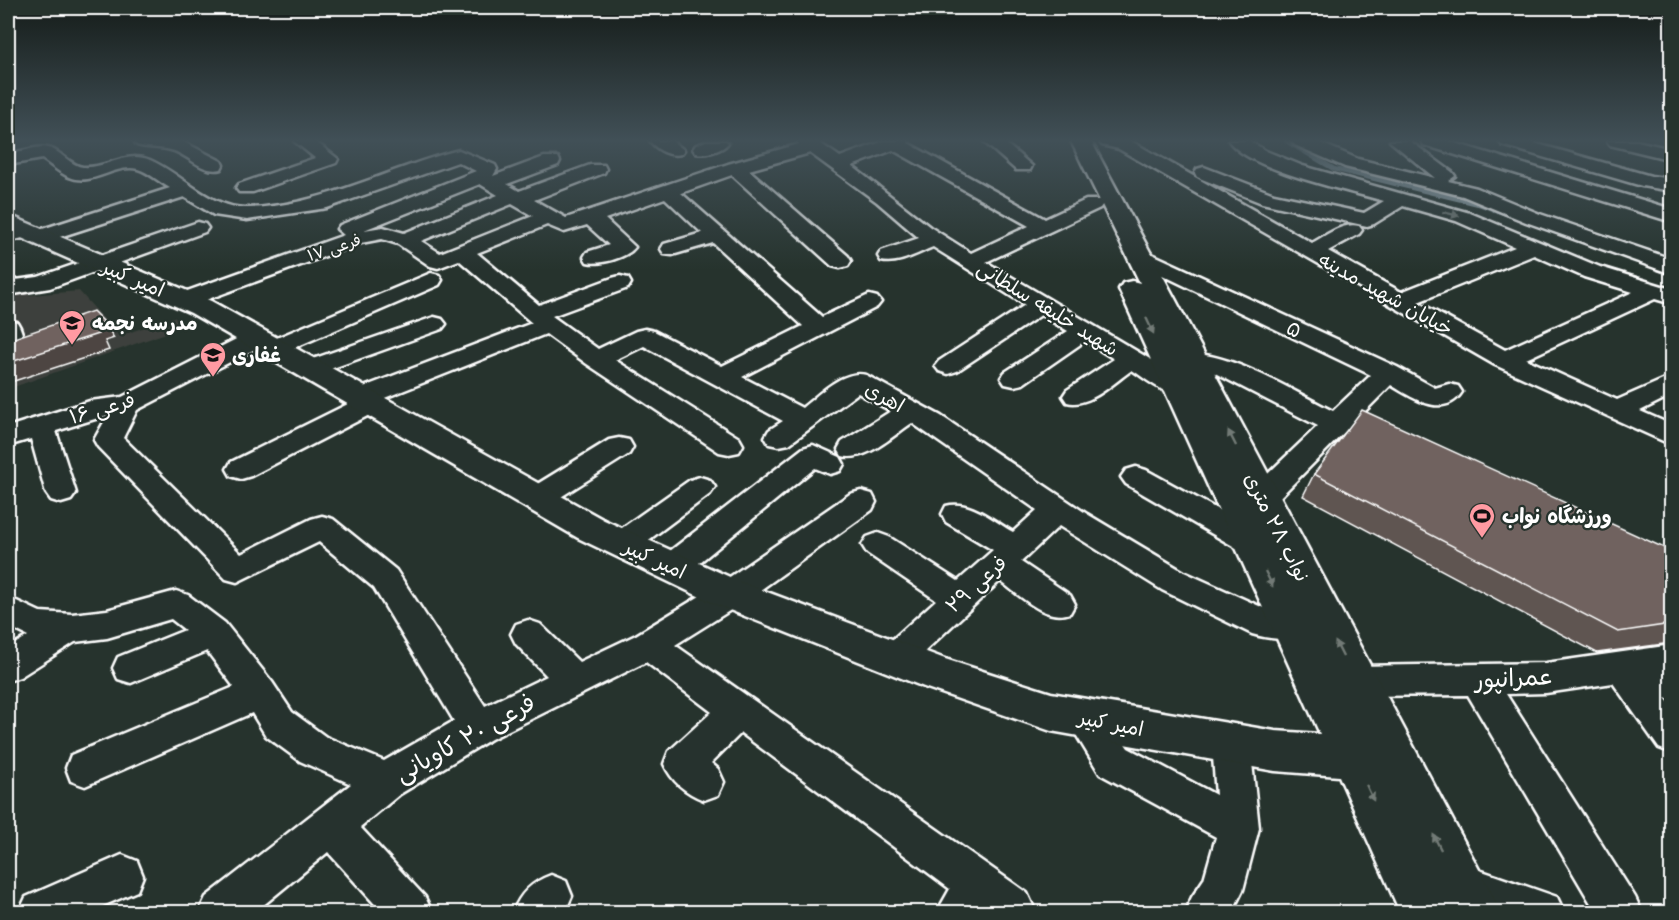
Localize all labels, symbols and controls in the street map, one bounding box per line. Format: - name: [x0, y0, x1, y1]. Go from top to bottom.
- one-way arrow: [1442, 209, 1460, 219]
- street label: فرعی ۱۷: [304, 228, 364, 266]
- street label: خیابان شهید مدینه: [1315, 245, 1458, 341]
- street label: امیر کبیر: [96, 251, 169, 302]
- street label: شهید خلیفه سلطانی: [973, 253, 1124, 362]
- school or university icon: مدرسه نجمه: [57, 308, 87, 346]
- place label: مدرسه نجمه: [92, 309, 198, 335]
- street label: ۵: [1283, 313, 1306, 343]
- one-way arrow: [1145, 318, 1154, 335]
- school or university icon: غفاری: [198, 340, 228, 378]
- place label: غفاری: [232, 341, 281, 367]
- street label: اهری: [861, 375, 910, 417]
- street label: فرعی ۱۶: [66, 385, 138, 430]
- one-way arrow: [1227, 429, 1237, 446]
- street label: نواب ۲۸ متری: [1239, 468, 1316, 585]
- sports icon: ورزشگاه نواب: [1467, 501, 1497, 539]
- place label: ورزشگاه نواب: [1502, 502, 1612, 529]
- street label: امیر کبیر: [618, 531, 691, 584]
- street label: فرعی ۲۹: [939, 549, 1012, 618]
- one-way arrow: [1264, 570, 1273, 587]
- one-way arrow: [1335, 641, 1344, 658]
- street label: عمرانپور: [1472, 659, 1554, 696]
- street label: فرعی ۲۰ کاویانی: [389, 685, 540, 789]
- street label: امیر کبیر: [1074, 703, 1146, 741]
- one-way arrow: [1366, 784, 1375, 801]
- one-way arrow: [1433, 833, 1442, 850]

